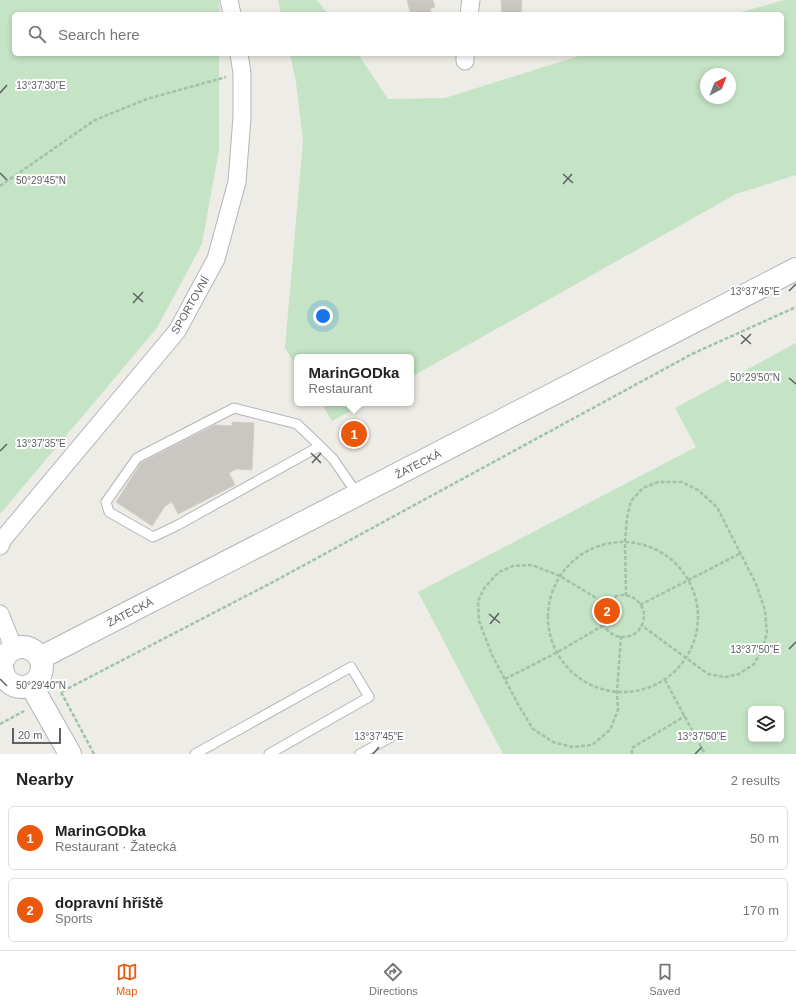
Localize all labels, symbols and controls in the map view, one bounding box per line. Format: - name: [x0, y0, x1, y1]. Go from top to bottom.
- search box: [12, 12, 784, 56]
- icon: search: [26, 23, 48, 45]
- text: Search here: [58, 26, 140, 43]
- north arrow: [700, 68, 736, 104]
- text: 13°37'30"E: [16, 80, 66, 91]
- text: 50°29'45"N: [16, 175, 66, 186]
- street label: SPORTOVNÍ: [169, 273, 212, 336]
- text: 13°37'45"E: [730, 286, 780, 297]
- your location: [313, 306, 333, 326]
- popup: [294, 354, 414, 406]
- text: MarinGODka: [309, 364, 399, 381]
- text: 50°29'50"N: [730, 372, 780, 383]
- text: Restaurant: [309, 381, 372, 396]
- pin: 1: [341, 419, 367, 449]
- text: 13°37'35"E: [16, 438, 66, 449]
- street label: ŽATECKÁ: [393, 447, 444, 481]
- street label: ŽATECKÁ: [105, 595, 156, 629]
- pin: 2: [594, 596, 620, 626]
- text: 13°37'50"E: [730, 644, 780, 655]
- text: 50°29'40"N: [16, 680, 66, 691]
- map controls: [748, 706, 784, 742]
- button: layers: [748, 706, 784, 742]
- scale bar: [12, 726, 61, 745]
- text: 20 m: [18, 729, 42, 741]
- text: 13°37'45"E: [354, 731, 404, 742]
- text: 13°37'50"E: [677, 731, 727, 742]
- text: Nearby: [16, 770, 74, 789]
- text: 2 results: [731, 773, 780, 788]
- text: MarinGODka: [55, 822, 146, 839]
- text: 1: [26, 831, 34, 846]
- text: 50 m: [750, 831, 779, 846]
- text: Restaurant · Žatecká: [55, 839, 176, 854]
- text: dopravní hřiště: [55, 894, 163, 911]
- text: 2: [26, 903, 34, 918]
- text: 170 m: [743, 903, 779, 918]
- text: Sports: [55, 911, 93, 926]
- tab: Map: [116, 961, 138, 997]
- tab: Directions: [369, 961, 418, 997]
- tab: Saved: [649, 961, 680, 997]

